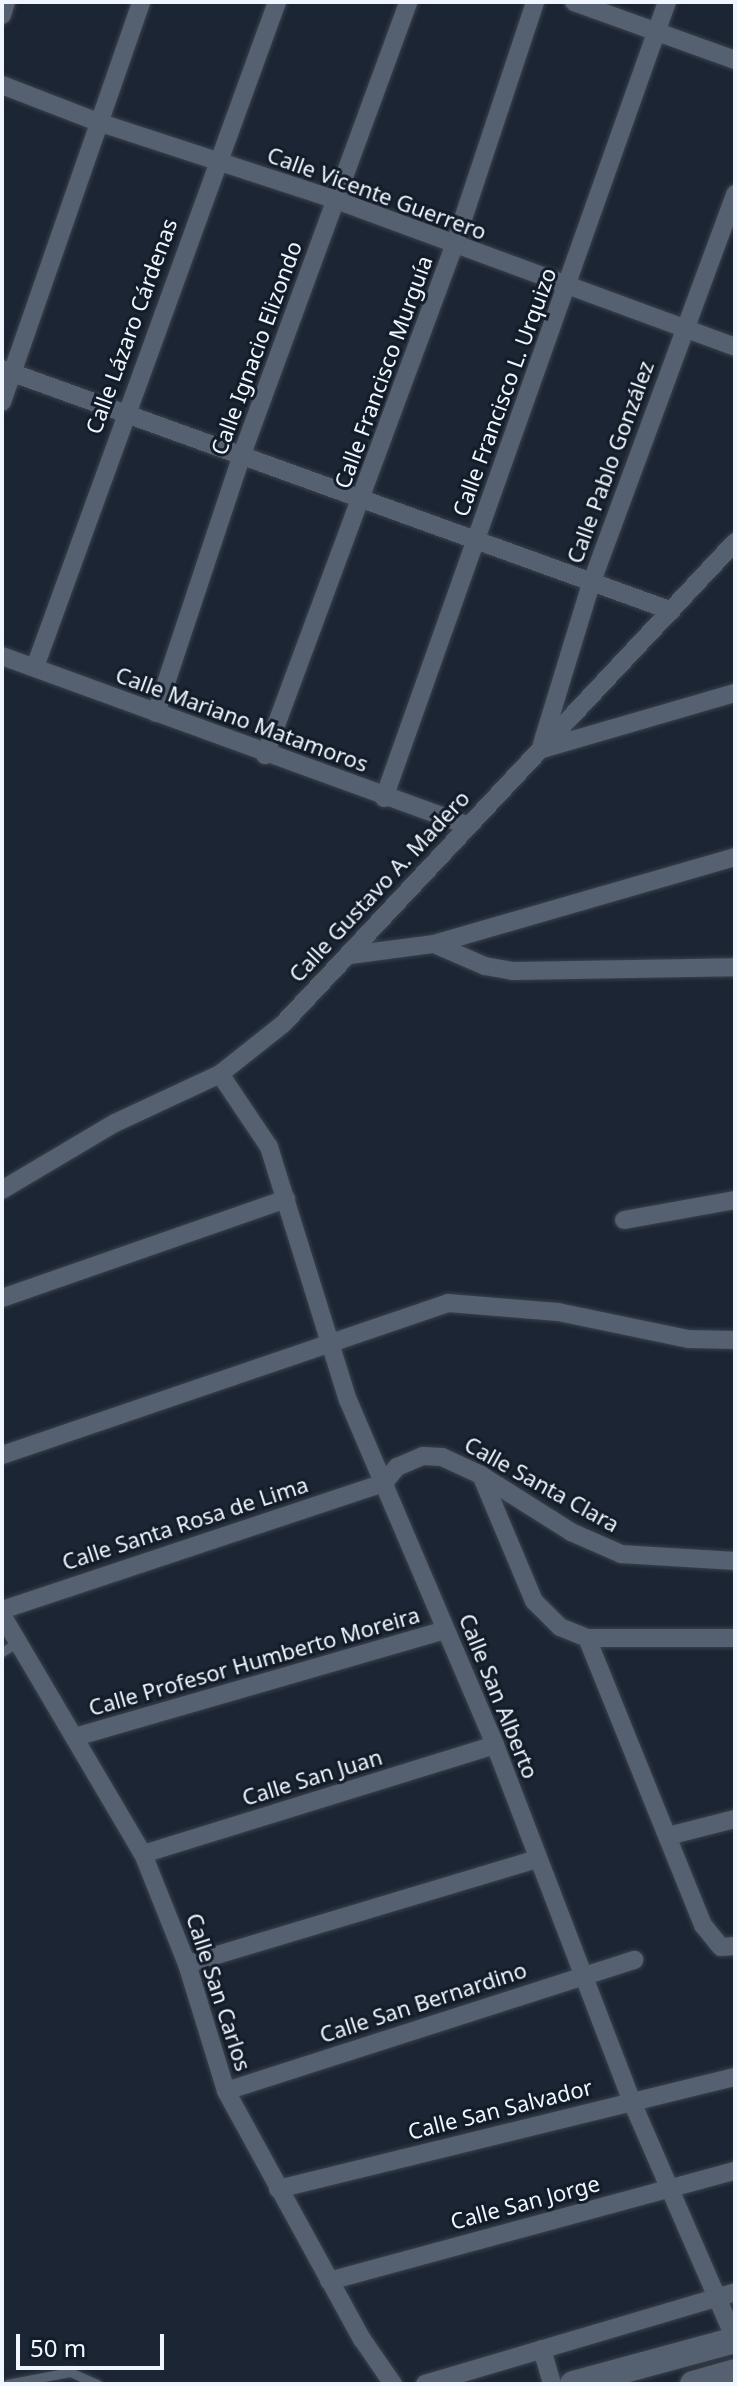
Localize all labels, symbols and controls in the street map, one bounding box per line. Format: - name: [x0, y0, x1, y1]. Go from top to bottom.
- street label: Calle Vicente Guerrero: [264, 141, 490, 245]
- street label: Calle Lázaro Cárdenas: [80, 215, 182, 437]
- street label: Calle Ignacio Elizondo: [205, 237, 307, 459]
- street label: Calle Francisco Murguía: [329, 252, 437, 492]
- street label: Calle Francisco L. Urquizo: [447, 264, 561, 520]
- street label: Calle Pablo González: [561, 357, 659, 567]
- street label: Calle Mariano Matamoros: [112, 661, 372, 777]
- street label: Calle Gustavo A. Madero: [283, 785, 475, 987]
- street label: Calle Santa Clara: [460, 1431, 624, 1537]
- street label: Calle Santa Rosa de Lima: [59, 1471, 311, 1575]
- street label: Calle Profesor Humberto Moreira: [85, 1601, 423, 1721]
- street label: Calle San Alberto: [454, 1610, 544, 1782]
- street label: Calle San Juan: [239, 1743, 385, 1811]
- street label: Calle San Carlos: [181, 1910, 257, 2074]
- street label: Calle San Bernardino: [316, 1956, 530, 2048]
- street label: Calle San Salvador: [405, 2073, 595, 2145]
- street label: Calle San Jorge: [447, 2169, 603, 2235]
- scale bar: [20, 2318, 168, 2368]
- text: 50 m: [30, 2331, 86, 2364]

